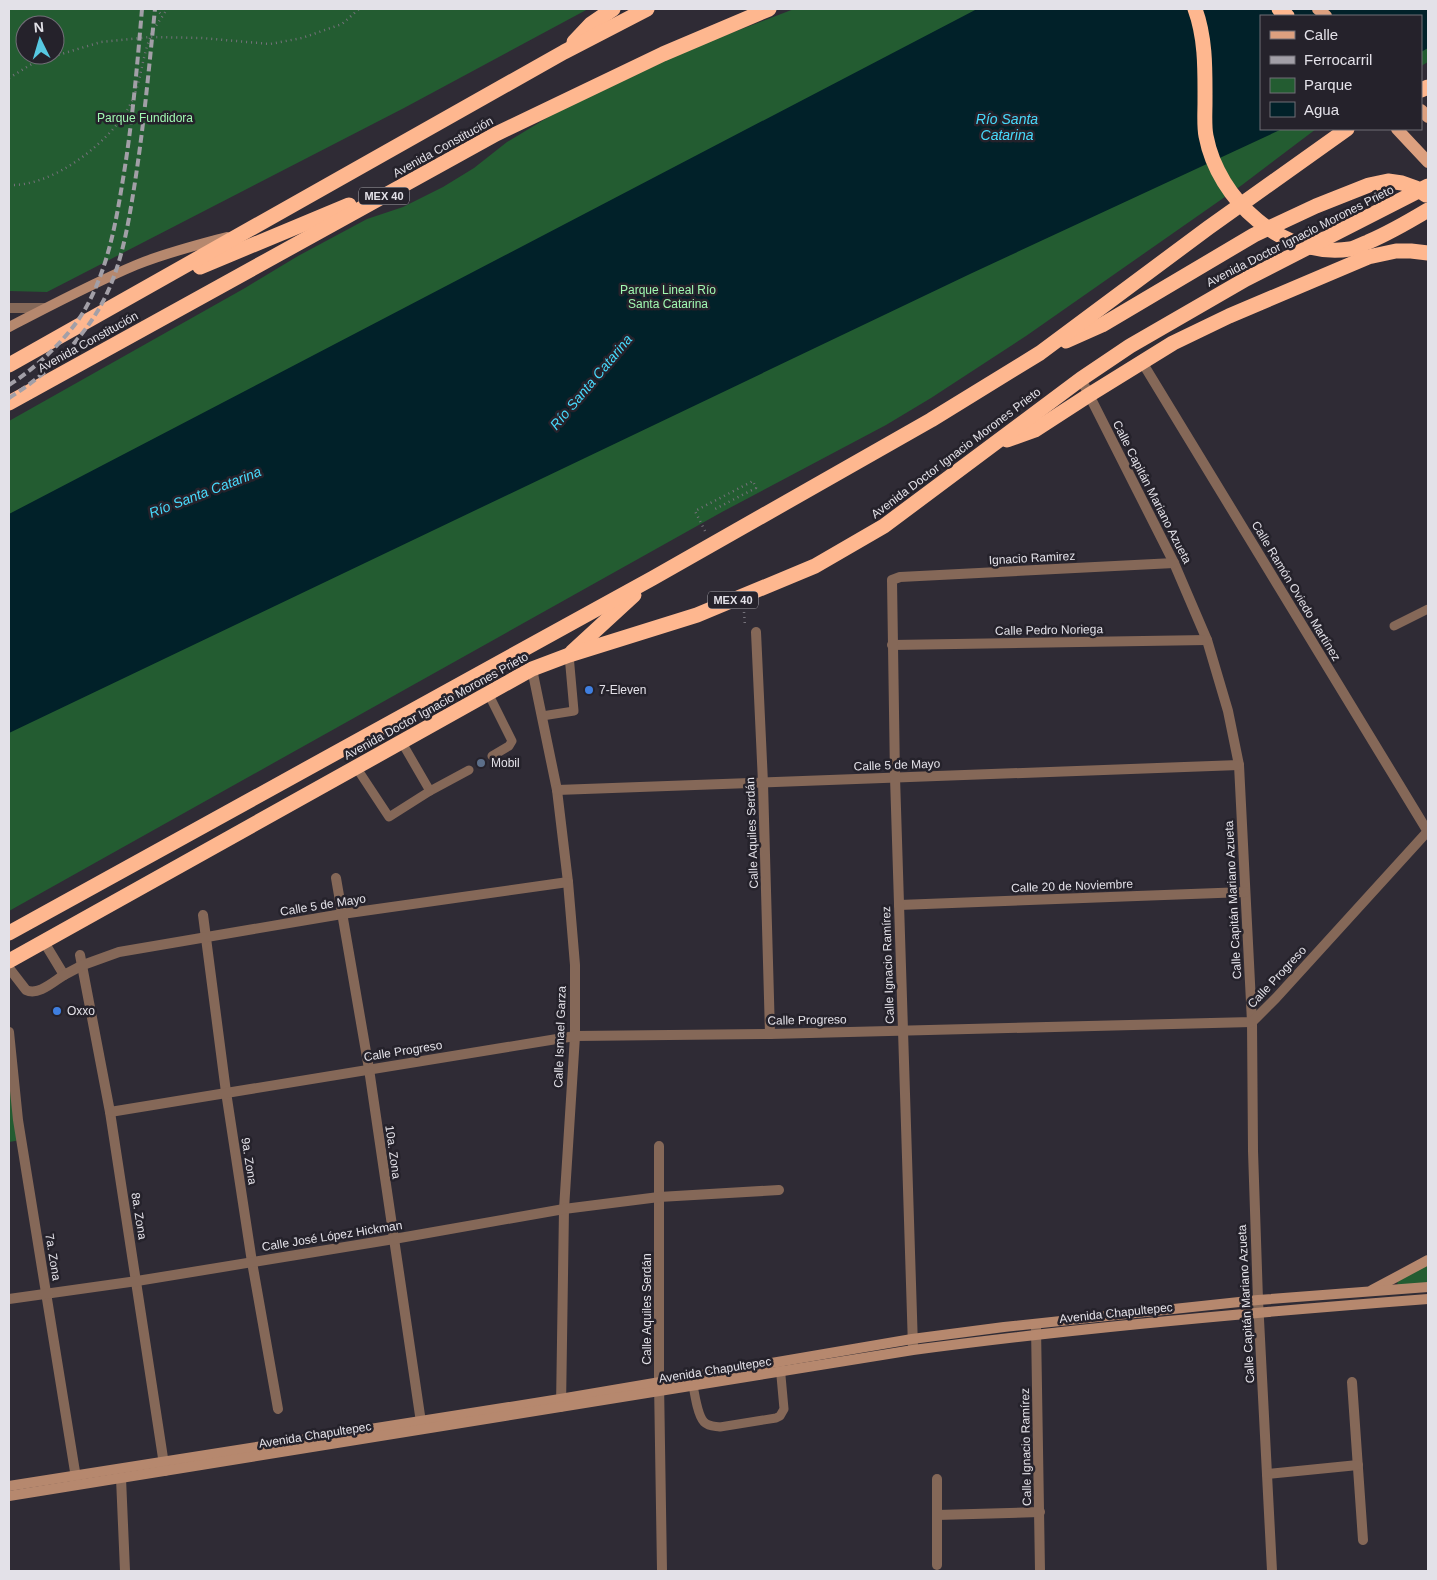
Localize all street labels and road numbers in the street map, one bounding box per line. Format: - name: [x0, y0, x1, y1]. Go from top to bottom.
- street label: Avenida Constitución: [390, 114, 496, 180]
- street label: Avenida Doctor Ignacio Morones Prieto: [1204, 182, 1396, 290]
- road number: MEX 40: [359, 188, 409, 205]
- street label: Avenida Constitución: [35, 309, 141, 375]
- street label: Avenida Doctor Ignacio Morones Prieto: [869, 384, 1044, 521]
- street label: Calle Capitán Mariano Azueta: [1110, 418, 1194, 566]
- street label: Calle Ramón Oviedo Martínez: [1249, 519, 1343, 663]
- street label: Ignacio Ramirez: [988, 549, 1076, 567]
- road number: MEX 40: [708, 592, 758, 608]
- street label: Calle Pedro Noriega: [995, 622, 1103, 638]
- street label: Avenida Doctor Ignacio Morones Prieto: [341, 649, 531, 763]
- street label: Calle 5 de Mayo: [853, 756, 941, 774]
- street label: Calle Aquiles Serdán: [743, 777, 761, 889]
- street label: Calle Capitán Mariano Azueta: [1222, 820, 1244, 980]
- street label: Calle 20 de Noviembre: [1011, 877, 1134, 895]
- street label: Calle 5 de Mayo: [279, 891, 367, 919]
- street label: Calle Ignacio Ramírez: [879, 906, 897, 1024]
- street label: Calle Progreso: [1245, 943, 1309, 1011]
- street label: Calle Ismael Garza: [551, 985, 569, 1088]
- street label: Calle Progreso: [767, 1012, 847, 1028]
- street label: Calle Progreso: [363, 1038, 444, 1064]
- street label: 10a. Zona: [382, 1124, 404, 1180]
- street label: 9a. Zona: [238, 1137, 260, 1186]
- street label: 8a. Zona: [128, 1192, 150, 1241]
- street label: Calle José López Hickman: [261, 1218, 403, 1254]
- street label: Calle Capitán Mariano Azueta: [1235, 1224, 1257, 1384]
- street label: 7a. Zona: [42, 1233, 64, 1282]
- street label: Calle Aquiles Serdán: [640, 1253, 654, 1365]
- street label: Avenida Chapultepec: [1059, 1300, 1173, 1326]
- street label: Avenida Chapultepec: [658, 1354, 772, 1386]
- street label: Calle Ignacio Ramírez: [1018, 1388, 1034, 1506]
- street label: Avenida Chapultepec: [258, 1419, 372, 1451]

